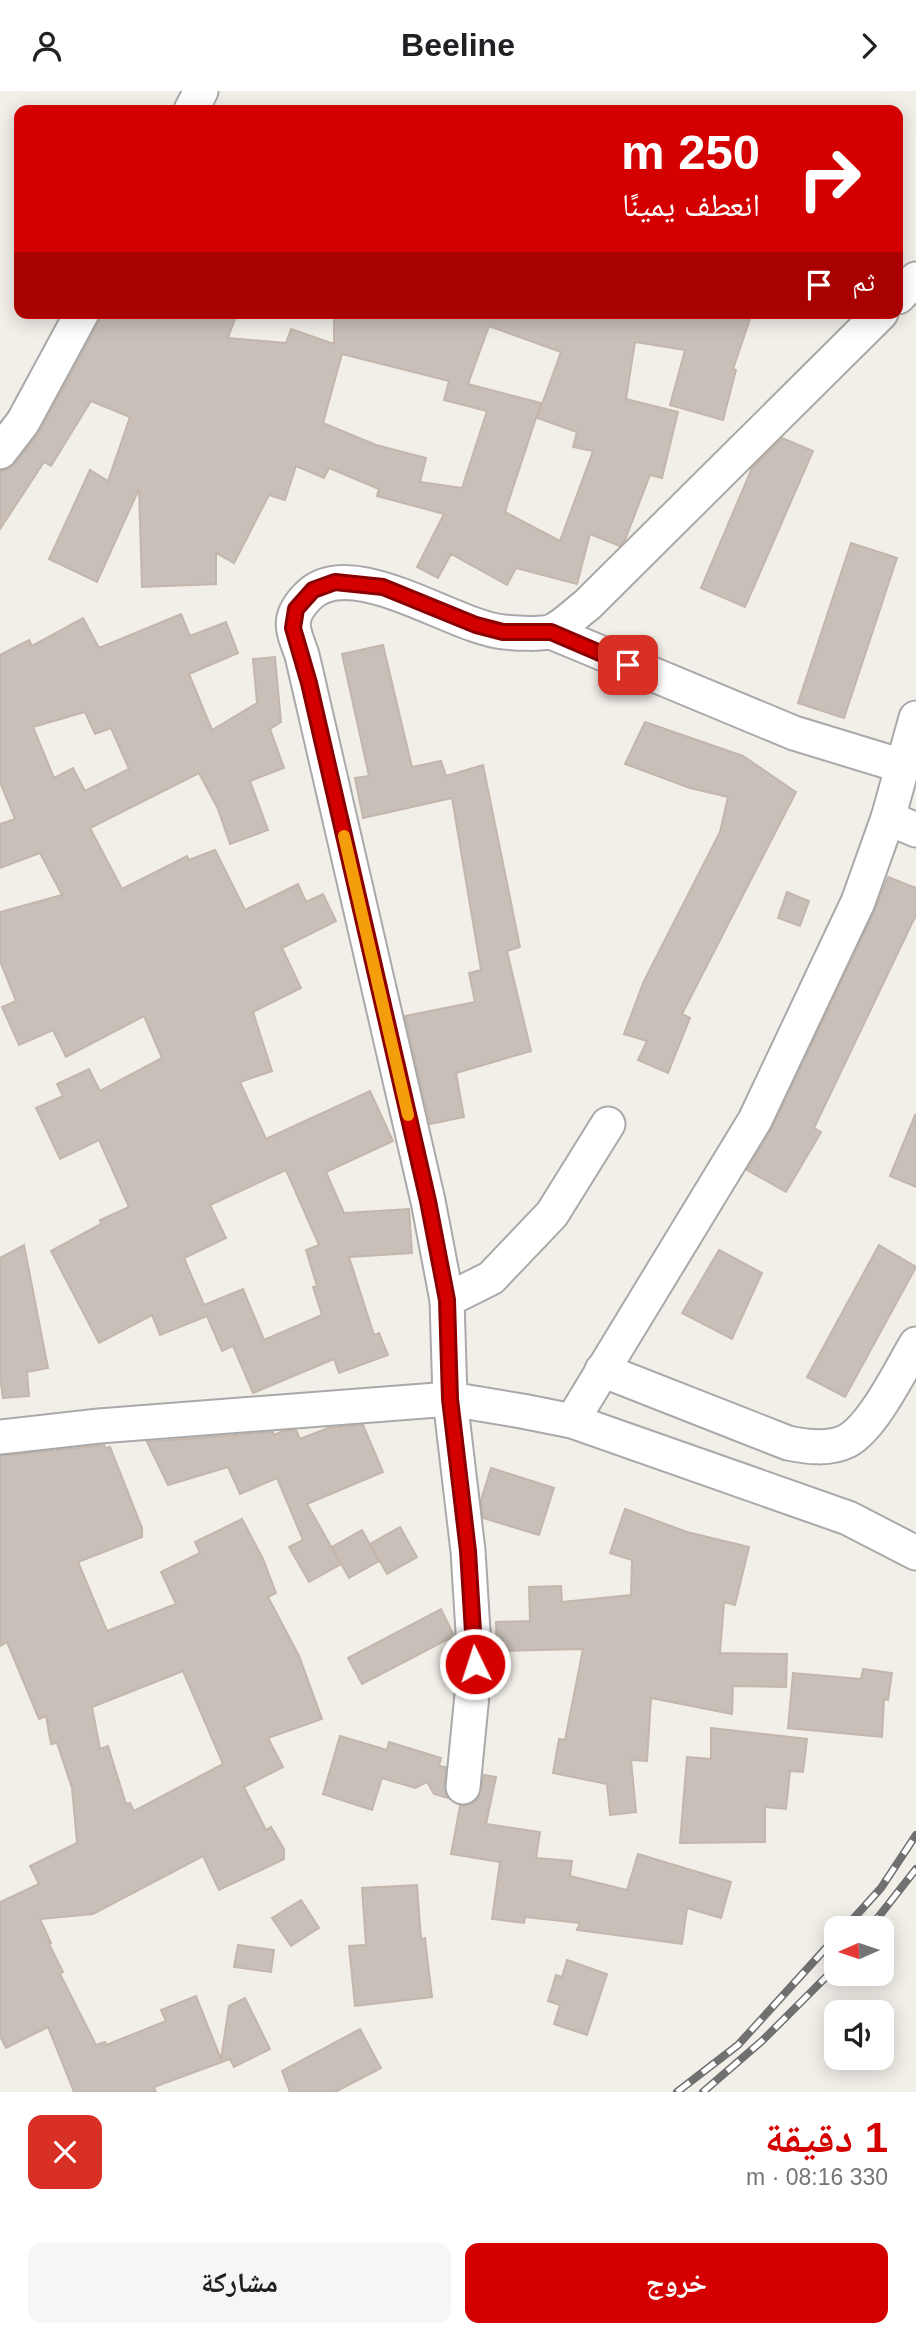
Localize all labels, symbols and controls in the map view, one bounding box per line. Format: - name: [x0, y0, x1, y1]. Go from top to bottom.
- icon: person: [28, 27, 66, 65]
- text: Beeline: [401, 27, 515, 63]
- icon: forward: [850, 27, 888, 65]
- text: 250 m: [621, 125, 760, 179]
- icon: right: [784, 133, 875, 224]
- text: انعطف يمينًا: [622, 187, 760, 223]
- icon: arrive: [800, 266, 838, 304]
- text: ثم: [852, 267, 875, 297]
- pin: [598, 635, 658, 695]
- icon: arrive: [609, 646, 647, 684]
- position arrow: [438, 1627, 512, 1701]
- north arrow: [824, 1916, 894, 1986]
- map controls: [824, 1916, 894, 2070]
- button: sound: [824, 2000, 894, 2070]
- text: 1 دقيقة: [765, 2114, 888, 2161]
- button: close: [28, 2115, 102, 2189]
- text: 330 m · 08:16: [746, 2164, 888, 2190]
- button: مشاركة: [28, 2243, 451, 2323]
- button: خروج: [465, 2243, 888, 2323]

